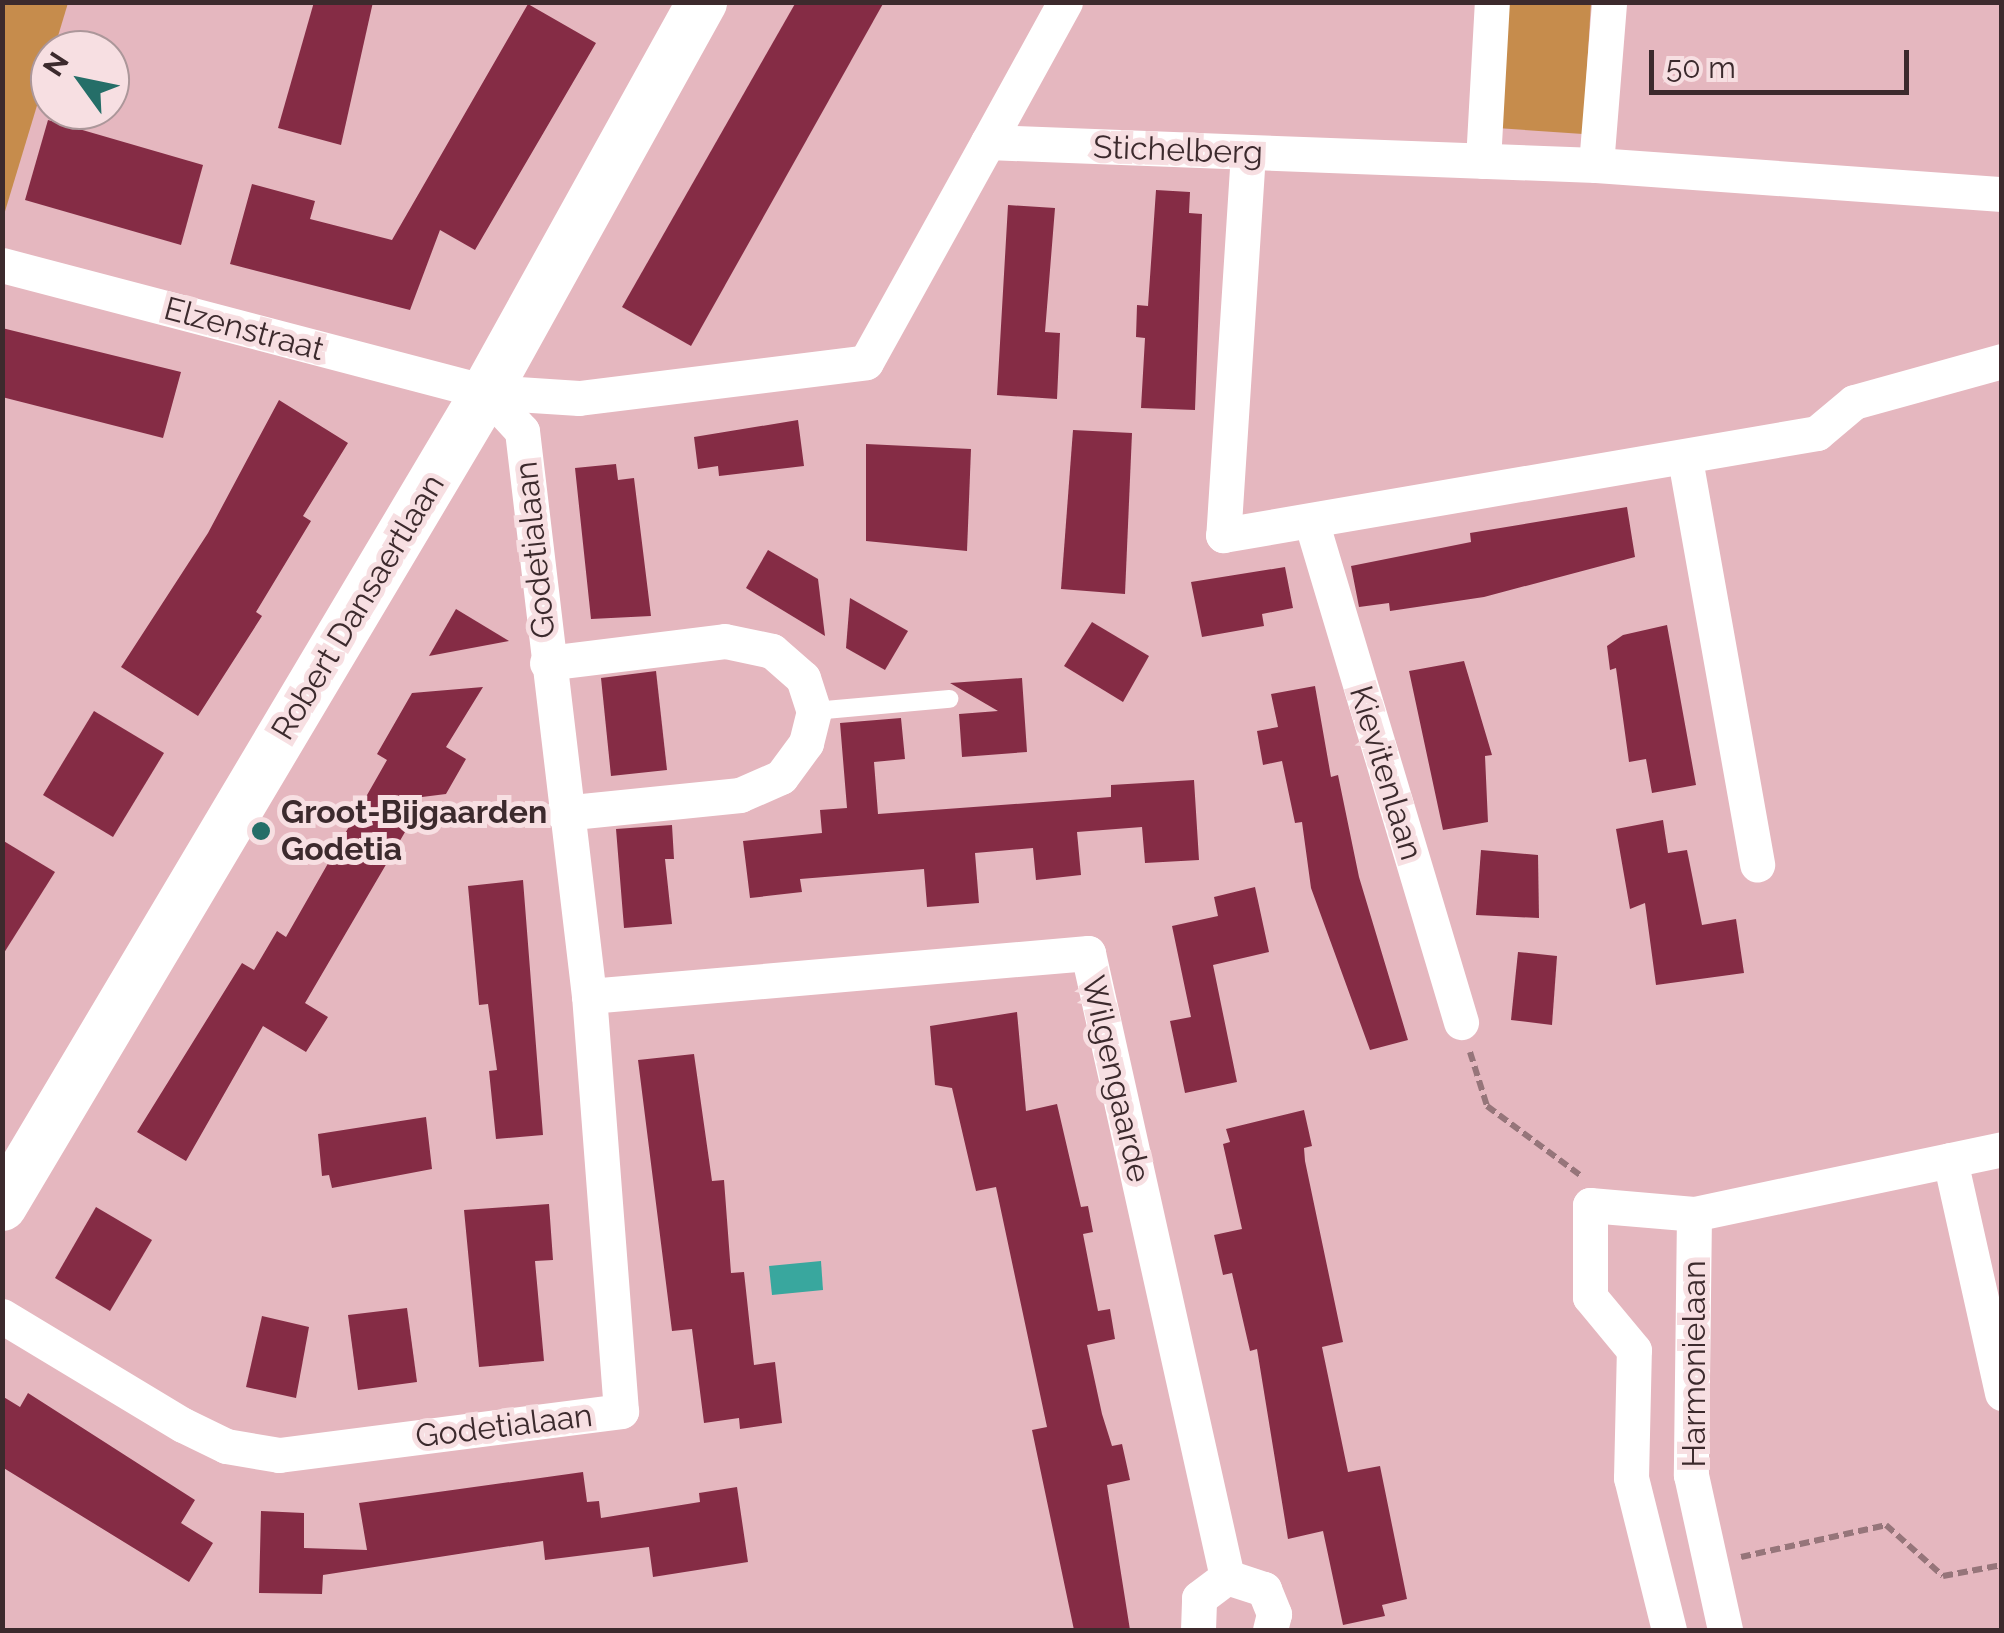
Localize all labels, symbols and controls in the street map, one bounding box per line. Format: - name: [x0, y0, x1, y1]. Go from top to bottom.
- north arrow: [30, 30, 130, 130]
- scale bar: [1654, 30, 1914, 92]
- text: N: [36, 47, 76, 82]
- text: 50 m: [1666, 50, 1736, 85]
- street label: Stichelberg: [1093, 128, 1263, 172]
- street label: Elzenstraat: [160, 289, 328, 369]
- street label: Godetialaan: [507, 460, 563, 640]
- street label: Robert Dansaertlaan: [264, 467, 452, 747]
- street label: Kievitenlaan: [1341, 681, 1431, 865]
- place label: Groot-Bijgaarden Godetia: [281, 794, 547, 869]
- marker: Groot-Bijgaarden Godetia: [250, 820, 272, 842]
- street label: Wilgengaarde: [1074, 972, 1158, 1186]
- street label: Harmonielaan: [1675, 1260, 1713, 1468]
- street label: Godetialaan: [413, 1396, 595, 1456]

